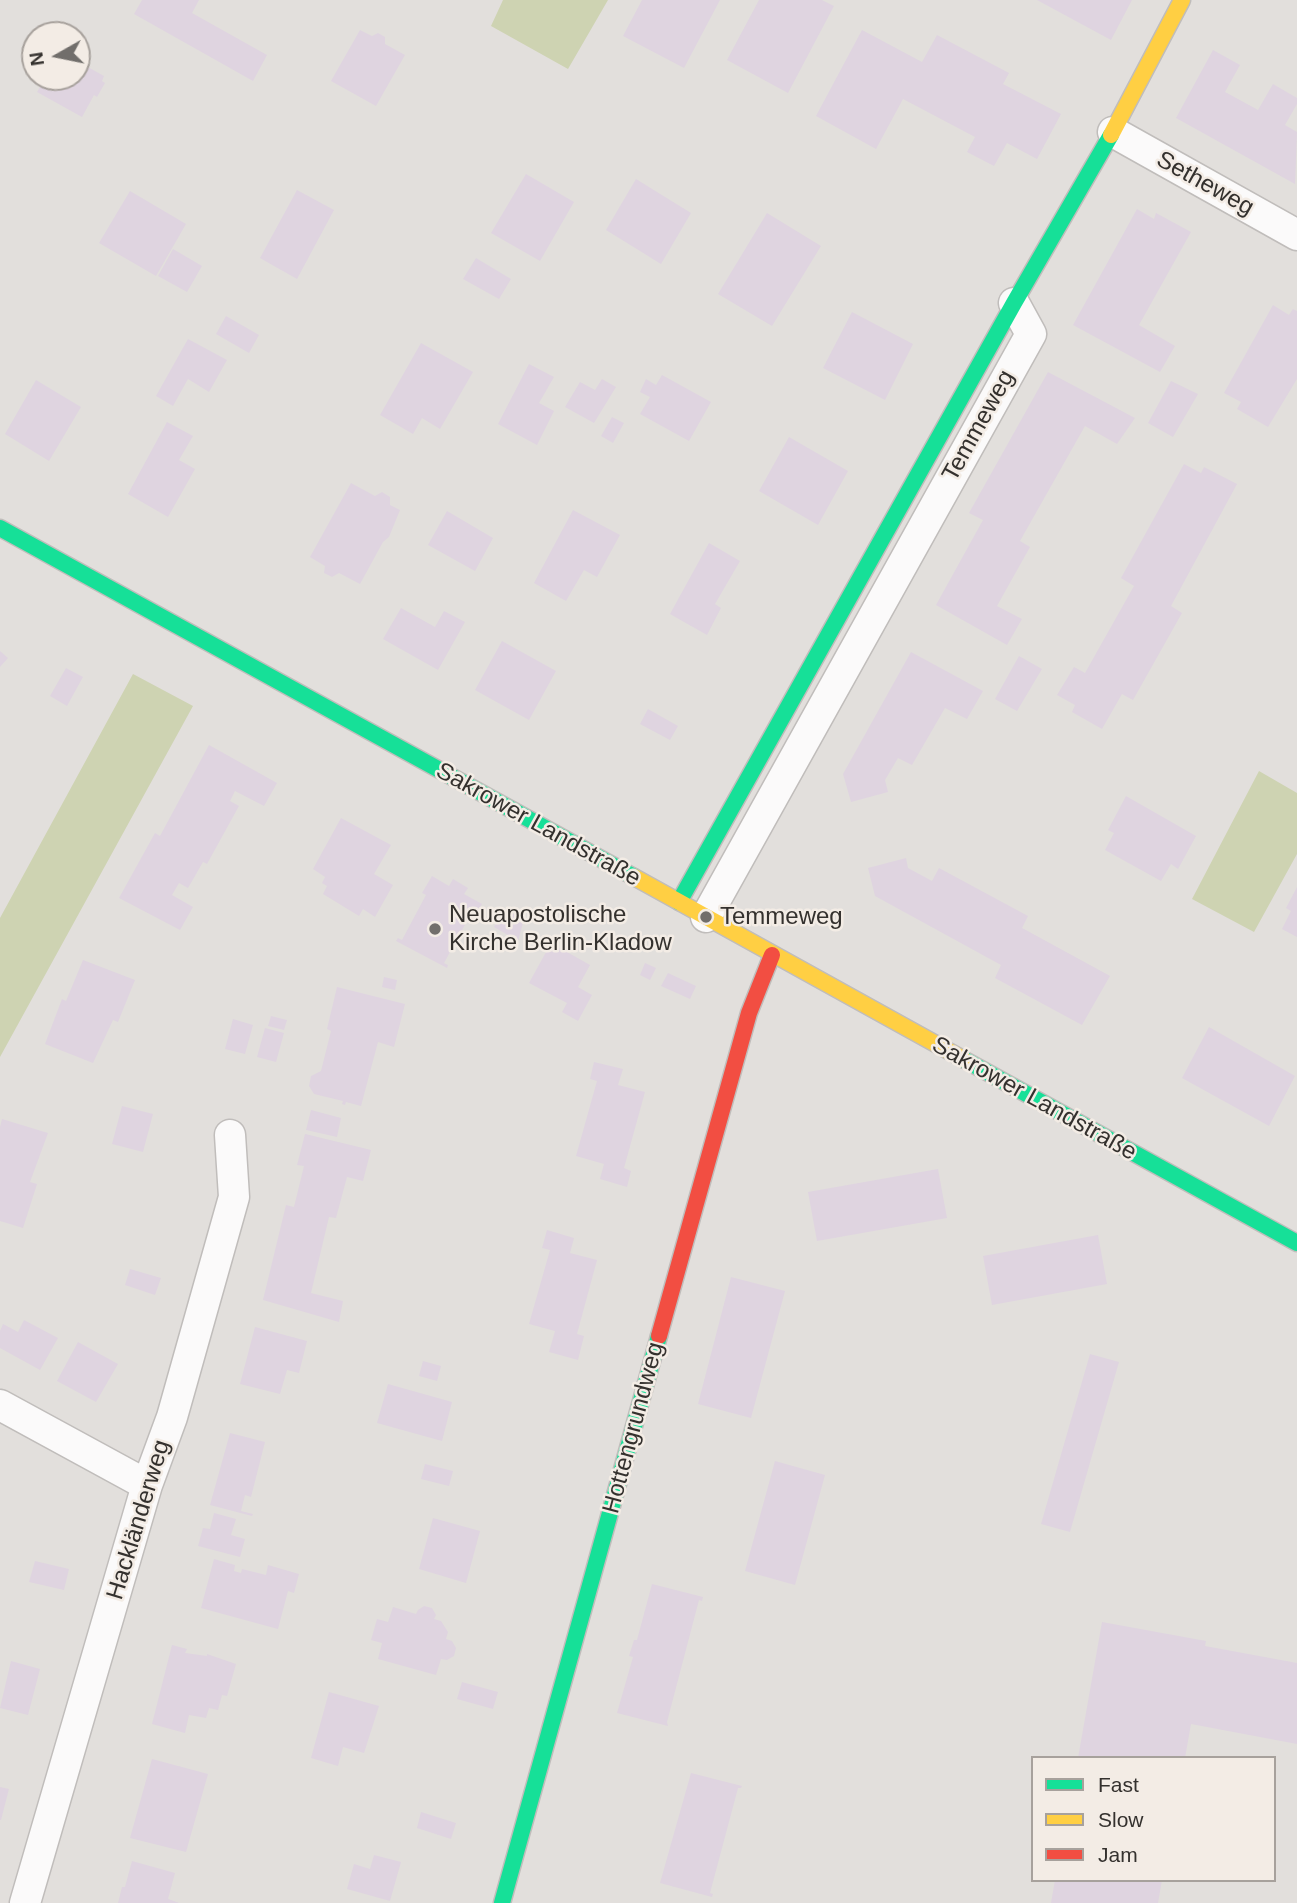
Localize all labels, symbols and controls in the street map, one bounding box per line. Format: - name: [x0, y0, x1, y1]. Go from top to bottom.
- north arrow: [21, 21, 91, 91]
- text: N: [25, 51, 48, 67]
- street label: Setheweg: [1151, 146, 1259, 222]
- street label: Temmeweg: [937, 365, 1021, 487]
- street label: Sakrower Landstraße: [431, 757, 645, 893]
- place label: Neuapostolische Kirche Berlin-Kladow: [449, 901, 672, 957]
- place label: Temmeweg: [720, 903, 843, 931]
- marker: Temmeweg: [698, 909, 714, 925]
- marker: Neuapostolische Kirche Berlin-Kladow: [427, 921, 443, 937]
- street label: Sakrower Landstraße: [927, 1031, 1141, 1167]
- street label: Hottengrundweg: [597, 1339, 671, 1517]
- street label: Hackländerweg: [101, 1437, 177, 1603]
- legend: [1031, 1756, 1276, 1882]
- text: Fast: [1098, 1773, 1139, 1796]
- text: Slow: [1098, 1808, 1144, 1831]
- text: Jam: [1098, 1843, 1138, 1866]

